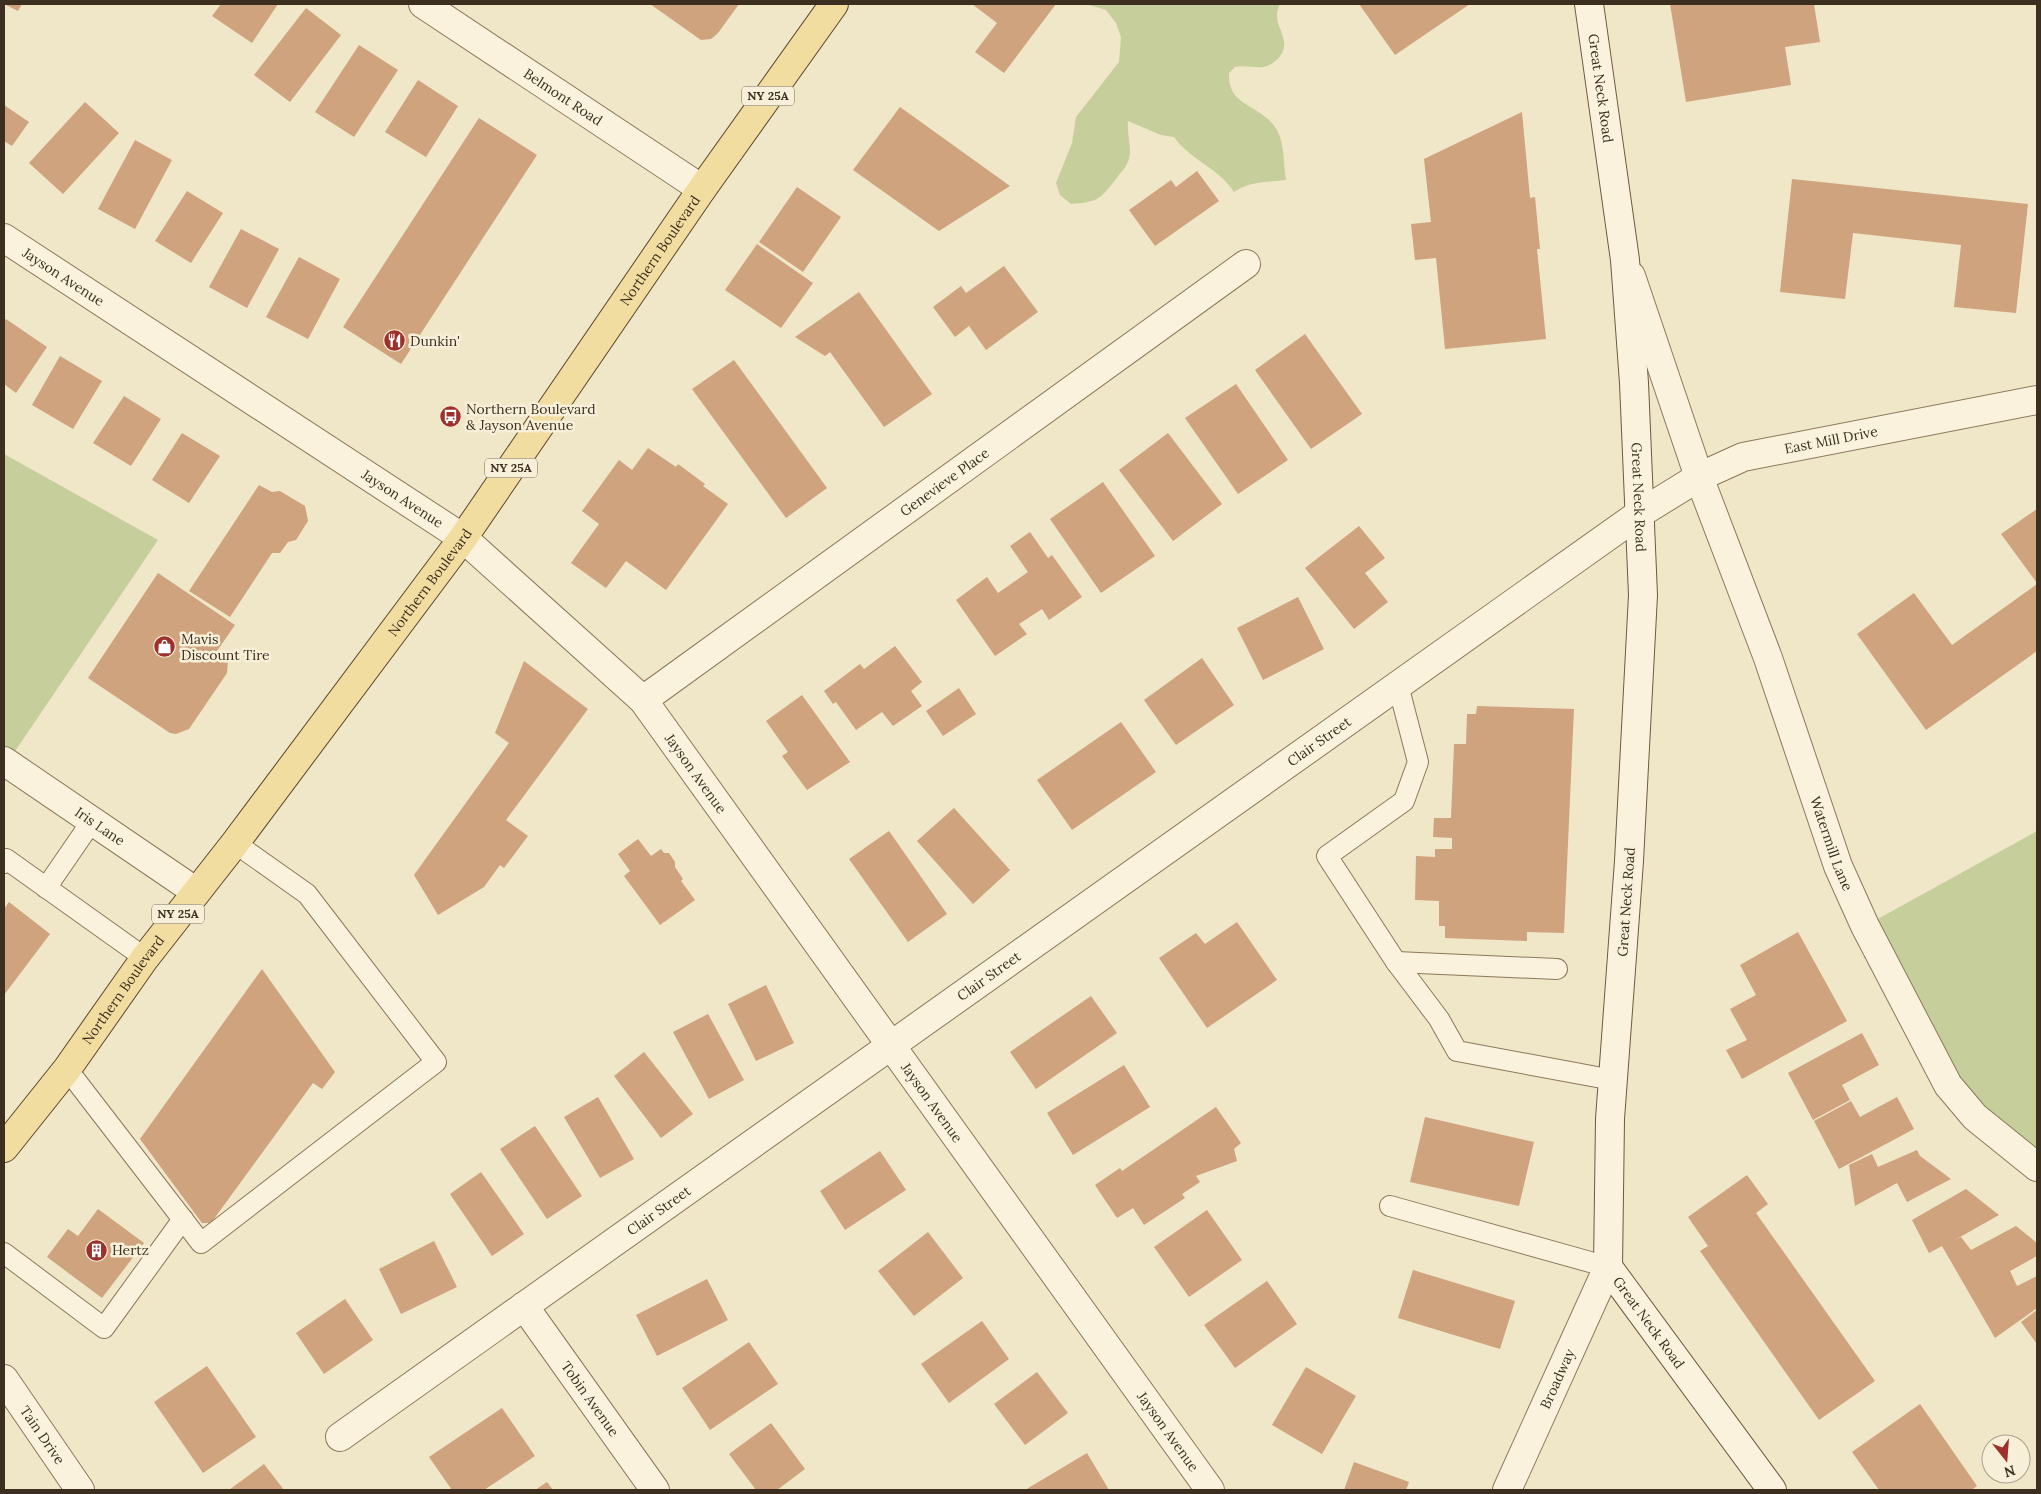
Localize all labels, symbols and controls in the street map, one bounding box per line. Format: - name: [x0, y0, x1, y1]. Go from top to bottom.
- street label: Great Neck Road: [1584, 33, 1617, 144]
- street label: Belmont Road: [520, 64, 606, 129]
- road number: NY 25A: [742, 86, 794, 105]
- street label: Northern Boulevard: [616, 192, 704, 309]
- street label: Jayson Avenue: [18, 243, 108, 310]
- restaurant icon: Dunkin': [382, 329, 406, 353]
- place label: Dunkin': [410, 332, 460, 350]
- place label: Northern Boulevard & Jayson Avenue: [466, 400, 596, 434]
- bus stop icon: Northern Boulevard & Jayson Avenue: [438, 405, 462, 429]
- street label: East Mill Drive: [1783, 422, 1880, 458]
- street label: Great Neck Road: [1628, 442, 1650, 552]
- street label: Genevieve Place: [896, 444, 993, 520]
- road number: NY 25A: [485, 458, 537, 478]
- street label: Jayson Avenue: [357, 465, 447, 532]
- street label: Northern Boulevard: [384, 525, 476, 640]
- place label: Mavis Discount Tire: [181, 630, 270, 664]
- shop icon: Mavis Discount Tire: [153, 635, 177, 659]
- street label: Clair Street: [1284, 712, 1355, 770]
- street label: Jayson Avenue: [660, 729, 731, 817]
- street label: Watermill Lane: [1806, 794, 1857, 894]
- street label: Iris Lane: [71, 803, 129, 850]
- street label: Great Neck Road: [1613, 847, 1639, 957]
- road number: NY 25A: [152, 904, 204, 924]
- street label: Northern Boulevard: [78, 932, 168, 1048]
- street label: Clair Street: [953, 947, 1025, 1005]
- street label: Jayson Avenue: [897, 1058, 967, 1146]
- street label: Clair Street: [623, 1181, 695, 1239]
- building icon: Hertz: [84, 1238, 108, 1262]
- place label: Hertz: [112, 1241, 149, 1259]
- street label: Great Neck Road: [1609, 1273, 1689, 1372]
- street label: Broadway: [1536, 1346, 1579, 1412]
- street label: Tobin Avenue: [557, 1358, 623, 1440]
- street label: Jayson Avenue: [1133, 1387, 1203, 1475]
- street label: Tain Drive: [16, 1402, 69, 1468]
- north arrow: [1981, 1434, 2031, 1484]
- text: N: [2002, 1461, 2018, 1482]

